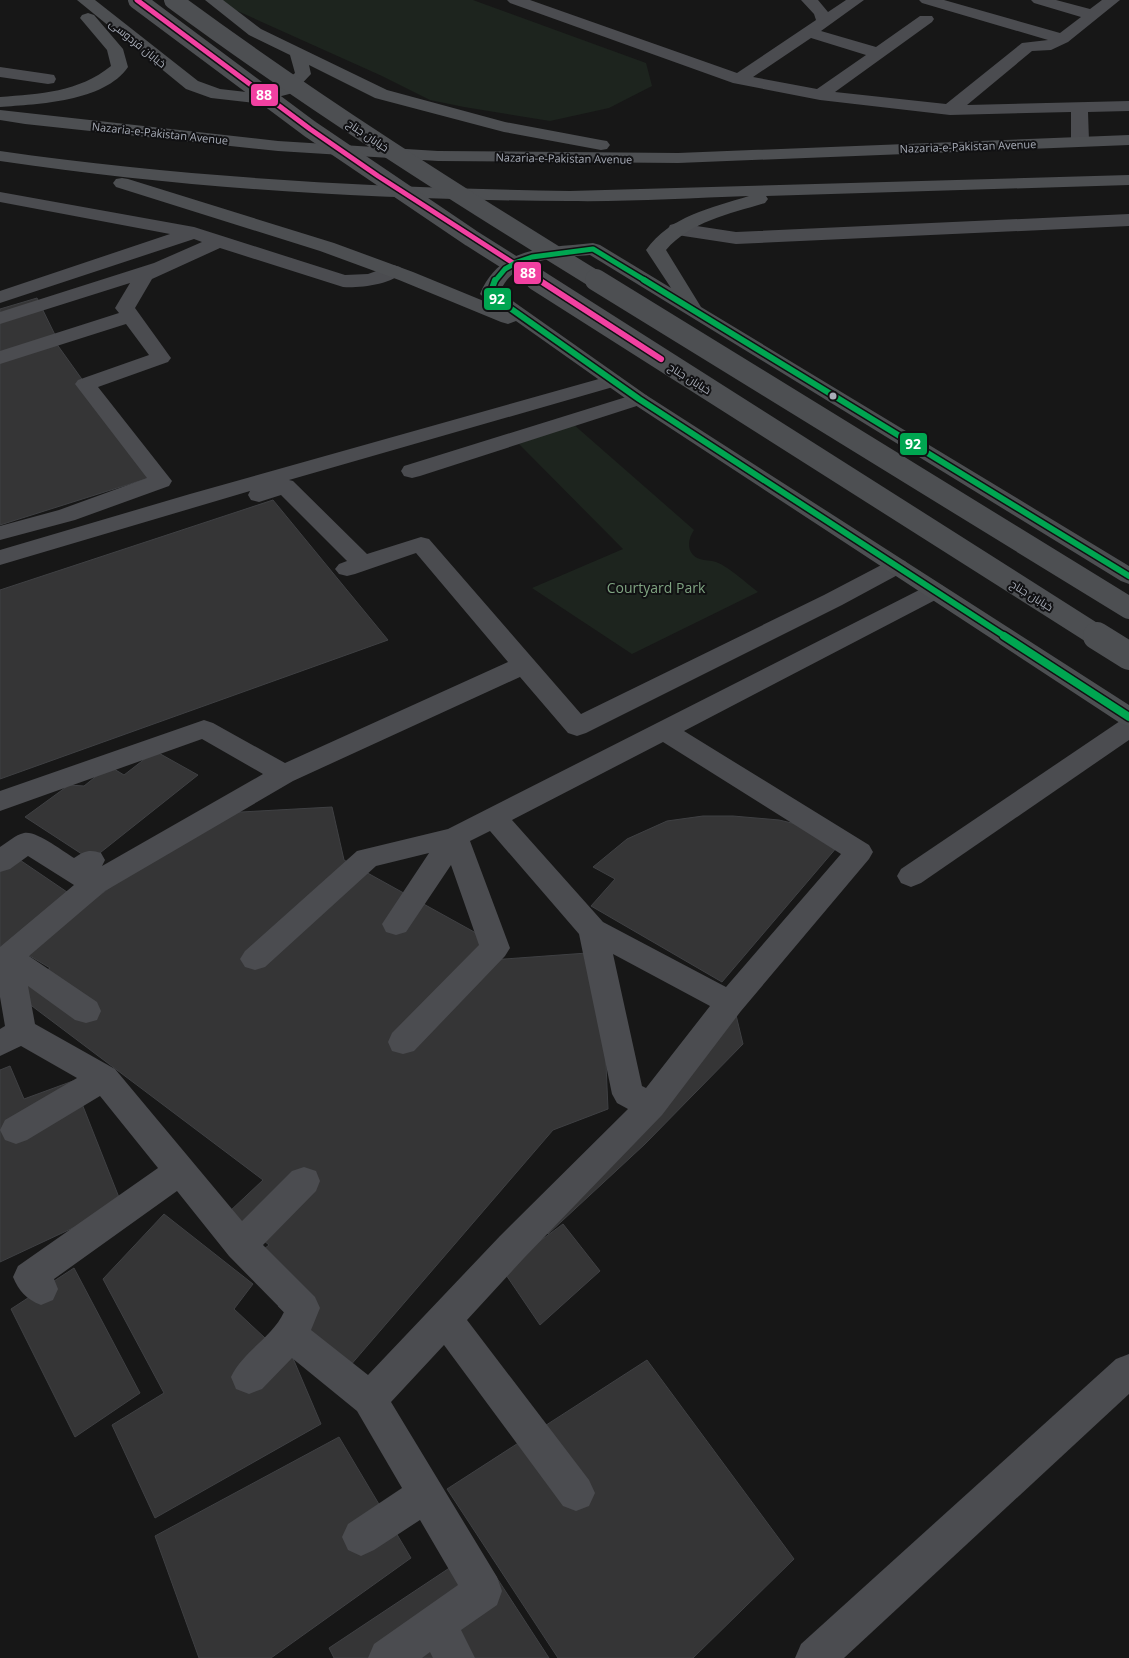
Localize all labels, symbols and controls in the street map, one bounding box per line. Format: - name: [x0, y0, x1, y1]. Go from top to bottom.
- street label: خیابان فردوسی: [106, 15, 170, 71]
- line badge: 88: [250, 83, 279, 107]
- text: 88: [256, 85, 272, 104]
- street label: خیابان جناح: [343, 115, 392, 155]
- street label: Nazaria-e-Pakistan Avenue: [91, 118, 229, 148]
- street label: Nazaria-e-Pakistan Avenue: [899, 136, 1037, 156]
- street label: Nazaria-e-Pakistan Avenue: [495, 149, 633, 167]
- line badge: 88: [513, 261, 542, 285]
- text: 88: [520, 263, 536, 282]
- line badge: 92: [483, 287, 512, 311]
- text: 92: [489, 289, 505, 308]
- street label: خیابان جناح: [665, 359, 714, 398]
- unlabelled marker: [828, 391, 838, 401]
- line badge: 92: [899, 432, 928, 456]
- text: 92: [905, 434, 921, 453]
- street label: خیابان جناح: [1007, 576, 1056, 615]
- park label: Courtyard Park: [607, 578, 706, 597]

